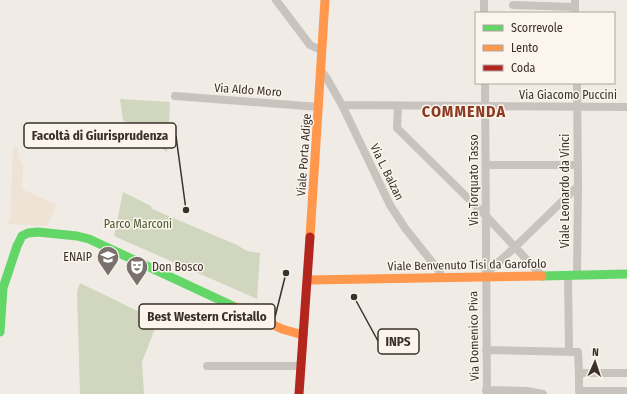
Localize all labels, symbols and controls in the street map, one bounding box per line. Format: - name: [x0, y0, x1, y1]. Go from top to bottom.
- legend: [475, 12, 615, 84]
- text: Scorrevole: [511, 21, 563, 35]
- text: Lento: [511, 41, 538, 55]
- text: Coda: [511, 61, 536, 75]
- street label: Via Aldo Moro: [214, 81, 282, 99]
- street label: Via Giacomo Puccini: [519, 88, 617, 102]
- district label: COMMENDA: [422, 102, 506, 121]
- street label: Viale Porta Adige: [294, 113, 314, 197]
- callout: Facoltà di Giurisprudenza: [24, 123, 176, 148]
- text: Facoltà di Giurisprudenza: [32, 128, 169, 143]
- street label: Via Torquato Tasso: [467, 134, 481, 226]
- street label: Viale Leonardo da Vinci: [558, 134, 572, 248]
- street label: Via L. Balzan: [367, 142, 407, 202]
- park label: Parco Marconi: [104, 217, 172, 231]
- school or university icon: ENAIP: [95, 244, 121, 277]
- place label: ENAIP: [63, 250, 92, 264]
- theatre icon: Don Bosco: [124, 254, 150, 287]
- street label: Viale Benvenuto Tisi da Garofolo: [387, 257, 547, 273]
- place label: Don Bosco: [152, 260, 204, 274]
- street label: Via Domenico Piva: [466, 291, 482, 381]
- callout: Best Western Cristallo: [139, 304, 275, 329]
- text: Best Western Cristallo: [147, 309, 267, 324]
- callout: INPS: [378, 329, 419, 354]
- text: INPS: [386, 334, 411, 349]
- north arrow: [575, 342, 615, 382]
- text: N: [592, 346, 599, 359]

